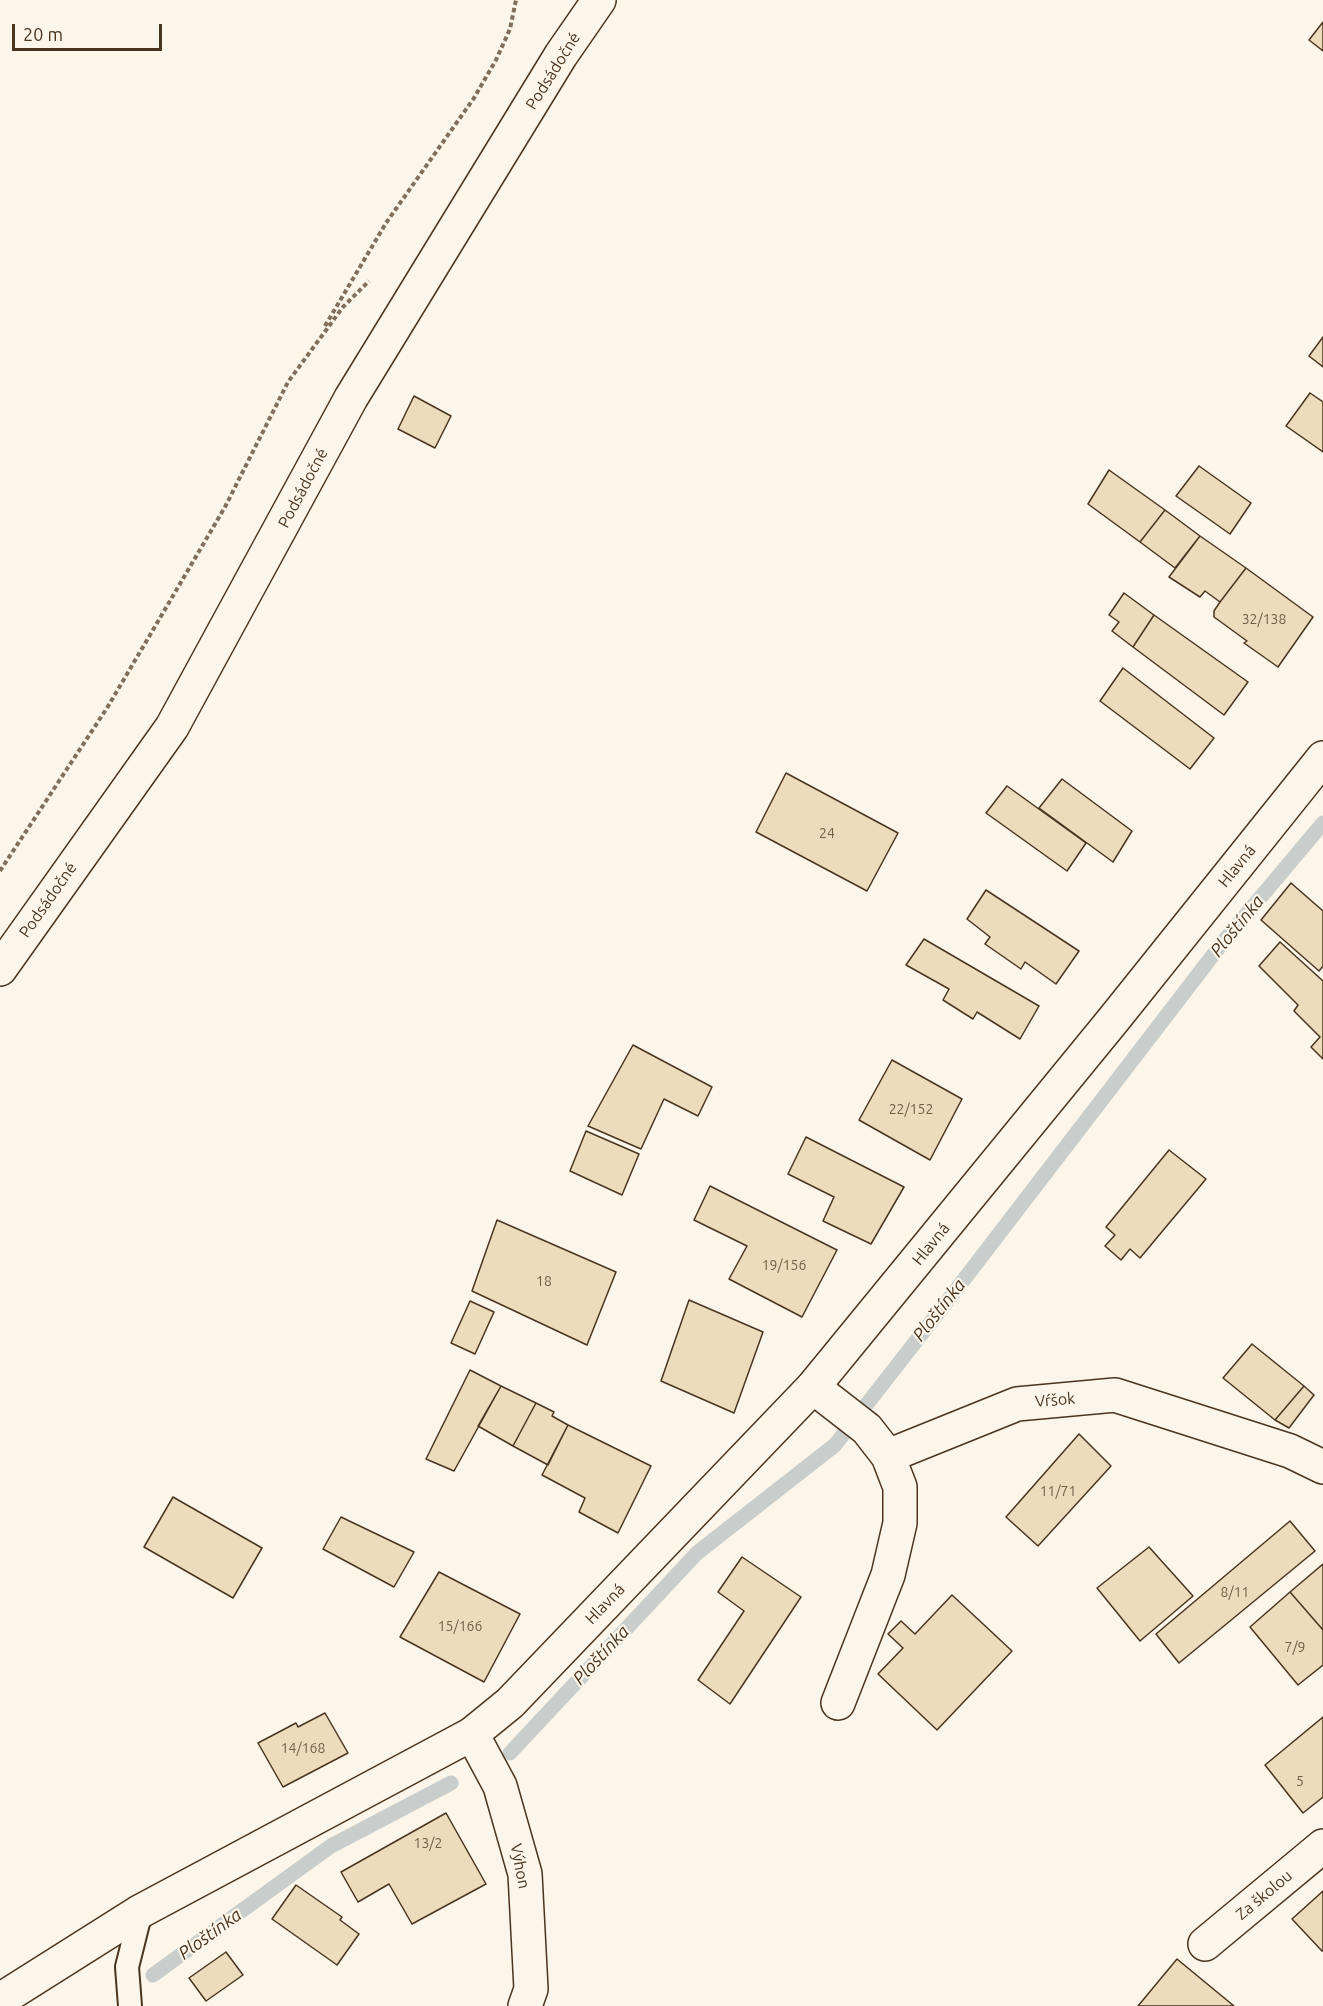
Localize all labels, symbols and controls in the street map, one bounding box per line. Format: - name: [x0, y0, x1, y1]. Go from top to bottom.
- scale bar: [15, 12, 165, 50]
- text: 20 m: [23, 24, 63, 44]
- street label: Podsádočné: [522, 29, 584, 113]
- street label: Podsádočné: [274, 445, 332, 531]
- house number: 32/138: [1242, 611, 1286, 627]
- house number: 24: [819, 825, 835, 841]
- street label: Hlavná: [1214, 841, 1260, 891]
- street label: Podsádočné: [15, 859, 81, 941]
- water label: Ploštínka: [1206, 891, 1268, 961]
- house number: 22/152: [889, 1101, 933, 1117]
- street label: Hlavná: [908, 1219, 954, 1269]
- house number: 19/156: [762, 1257, 806, 1273]
- house number: 18: [536, 1273, 552, 1289]
- water label: Ploštínka: [908, 1275, 970, 1345]
- street label: Vŕšok: [1034, 1389, 1076, 1411]
- house number: 11/71: [1040, 1483, 1076, 1499]
- street label: Hlavná: [581, 1580, 629, 1628]
- house number: 8/11: [1221, 1584, 1249, 1600]
- house number: 15/166: [438, 1618, 482, 1634]
- water label: Ploštínka: [568, 1621, 634, 1689]
- house number: 7/9: [1285, 1639, 1305, 1655]
- house number: 14/168: [281, 1740, 325, 1756]
- house number: 5: [1296, 1773, 1304, 1789]
- house number: 13/2: [414, 1835, 442, 1851]
- street label: Výhon: [506, 1842, 534, 1890]
- street label: Za školou: [1232, 1866, 1296, 1924]
- water label: Ploštínka: [174, 1904, 246, 1964]

